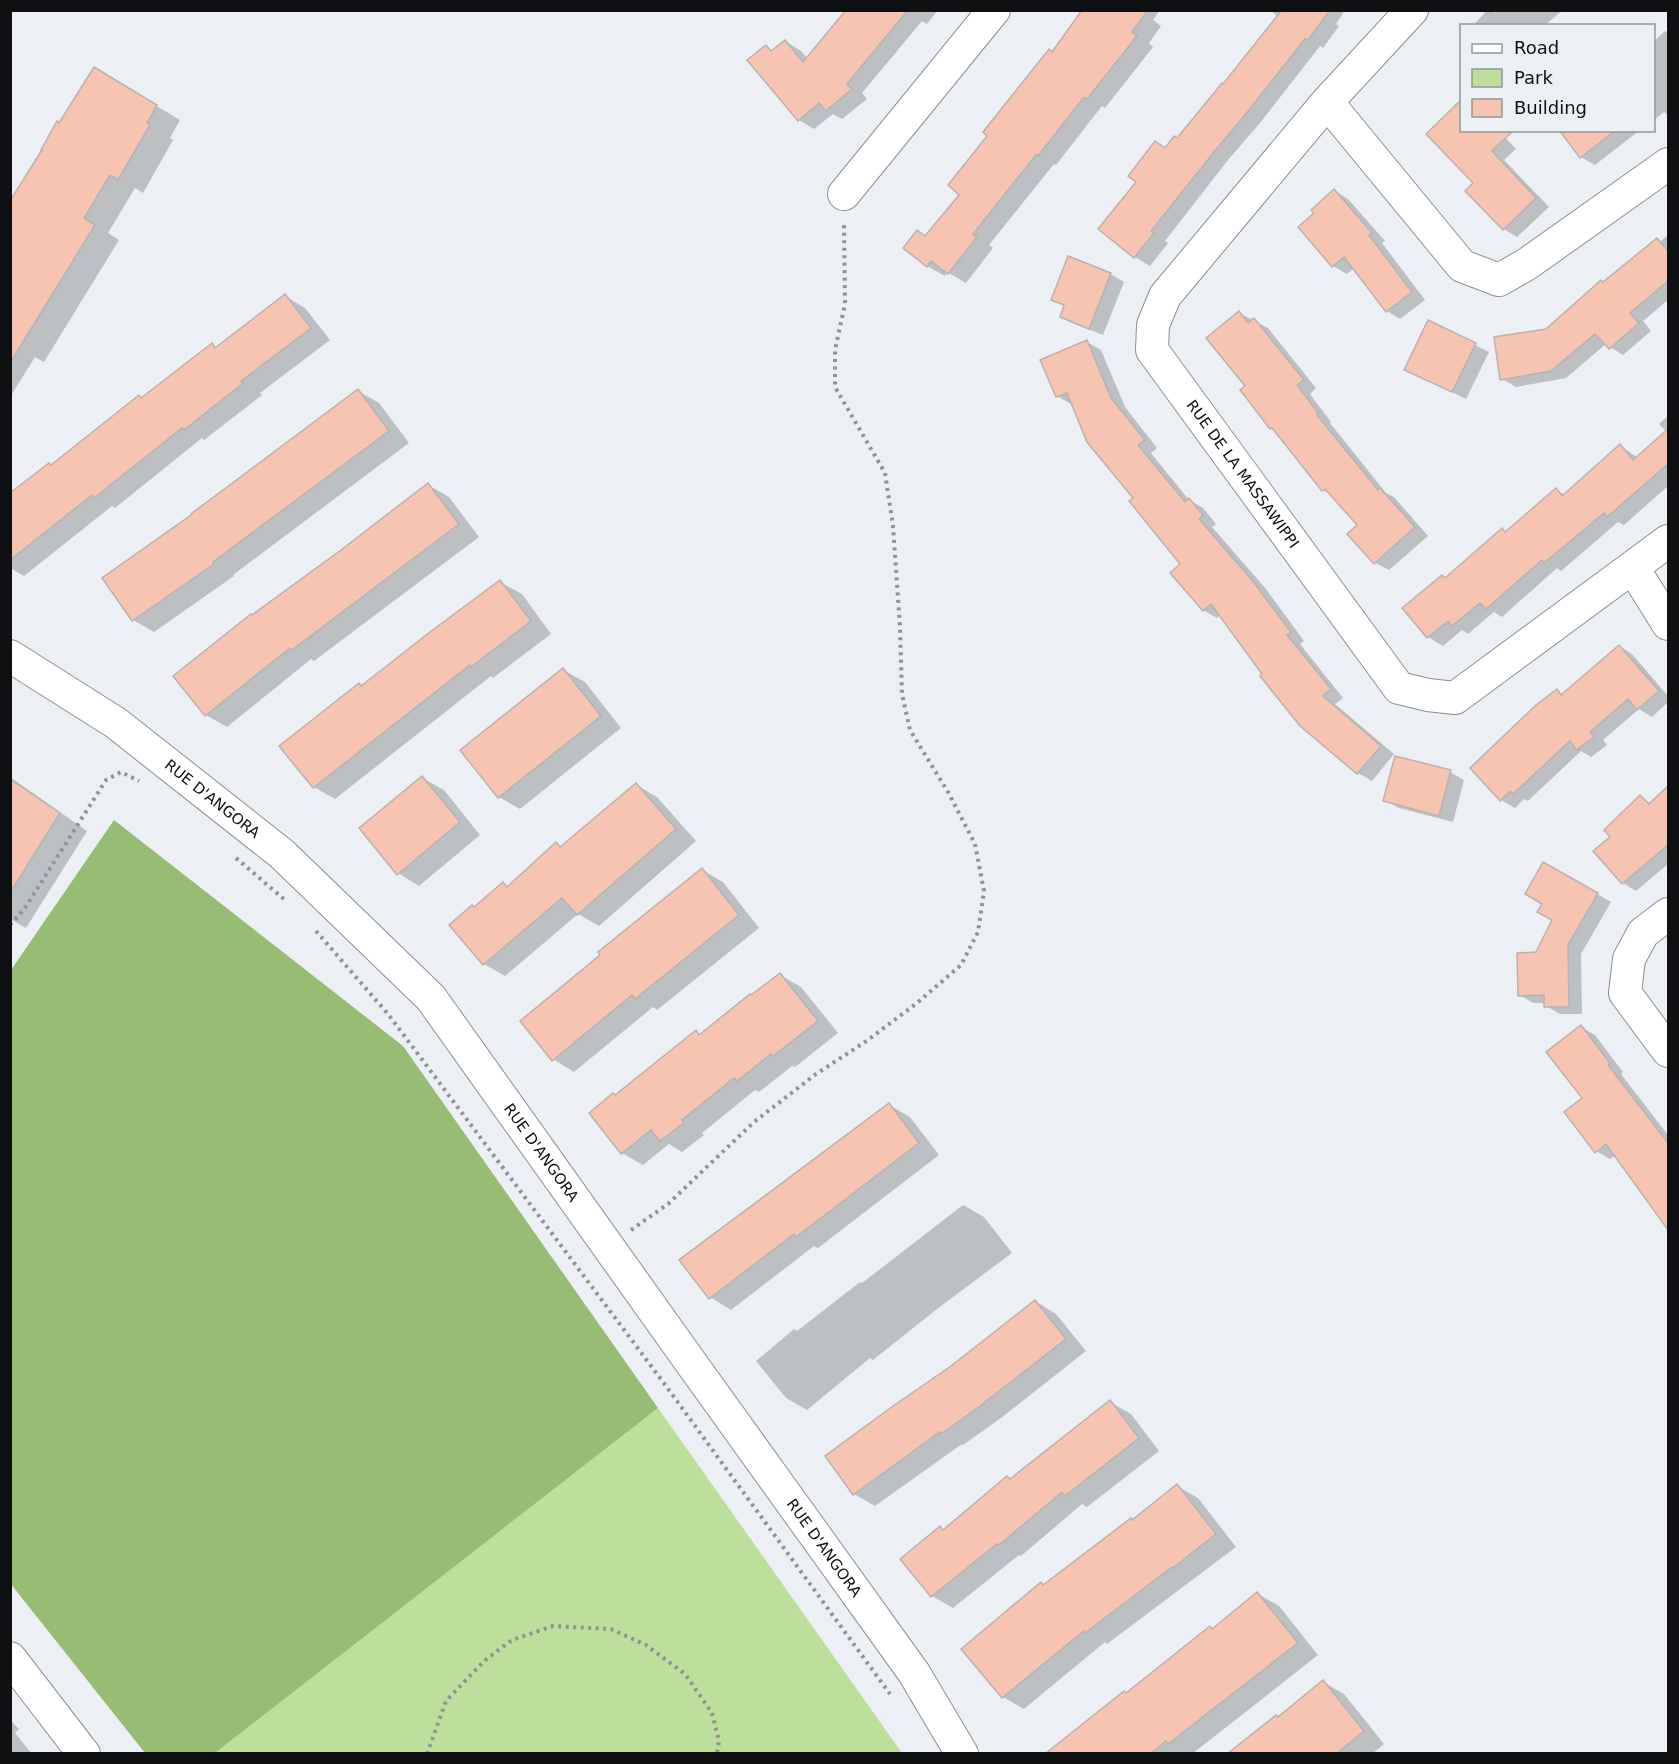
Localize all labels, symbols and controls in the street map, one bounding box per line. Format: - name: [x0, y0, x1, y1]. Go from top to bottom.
- legend: [1460, 24, 1655, 132]
- text: Road: [1514, 37, 1559, 58]
- text: Park: [1514, 67, 1553, 88]
- text: Building: [1514, 97, 1587, 118]
- street label: RUE DE LA MASSAWIPPI: [1183, 396, 1303, 552]
- street label: RUE D'ANGORA: [161, 756, 264, 843]
- street label: RUE D'ANGORA: [500, 1100, 583, 1206]
- street label: RUE D'ANGORA: [783, 1495, 866, 1601]

